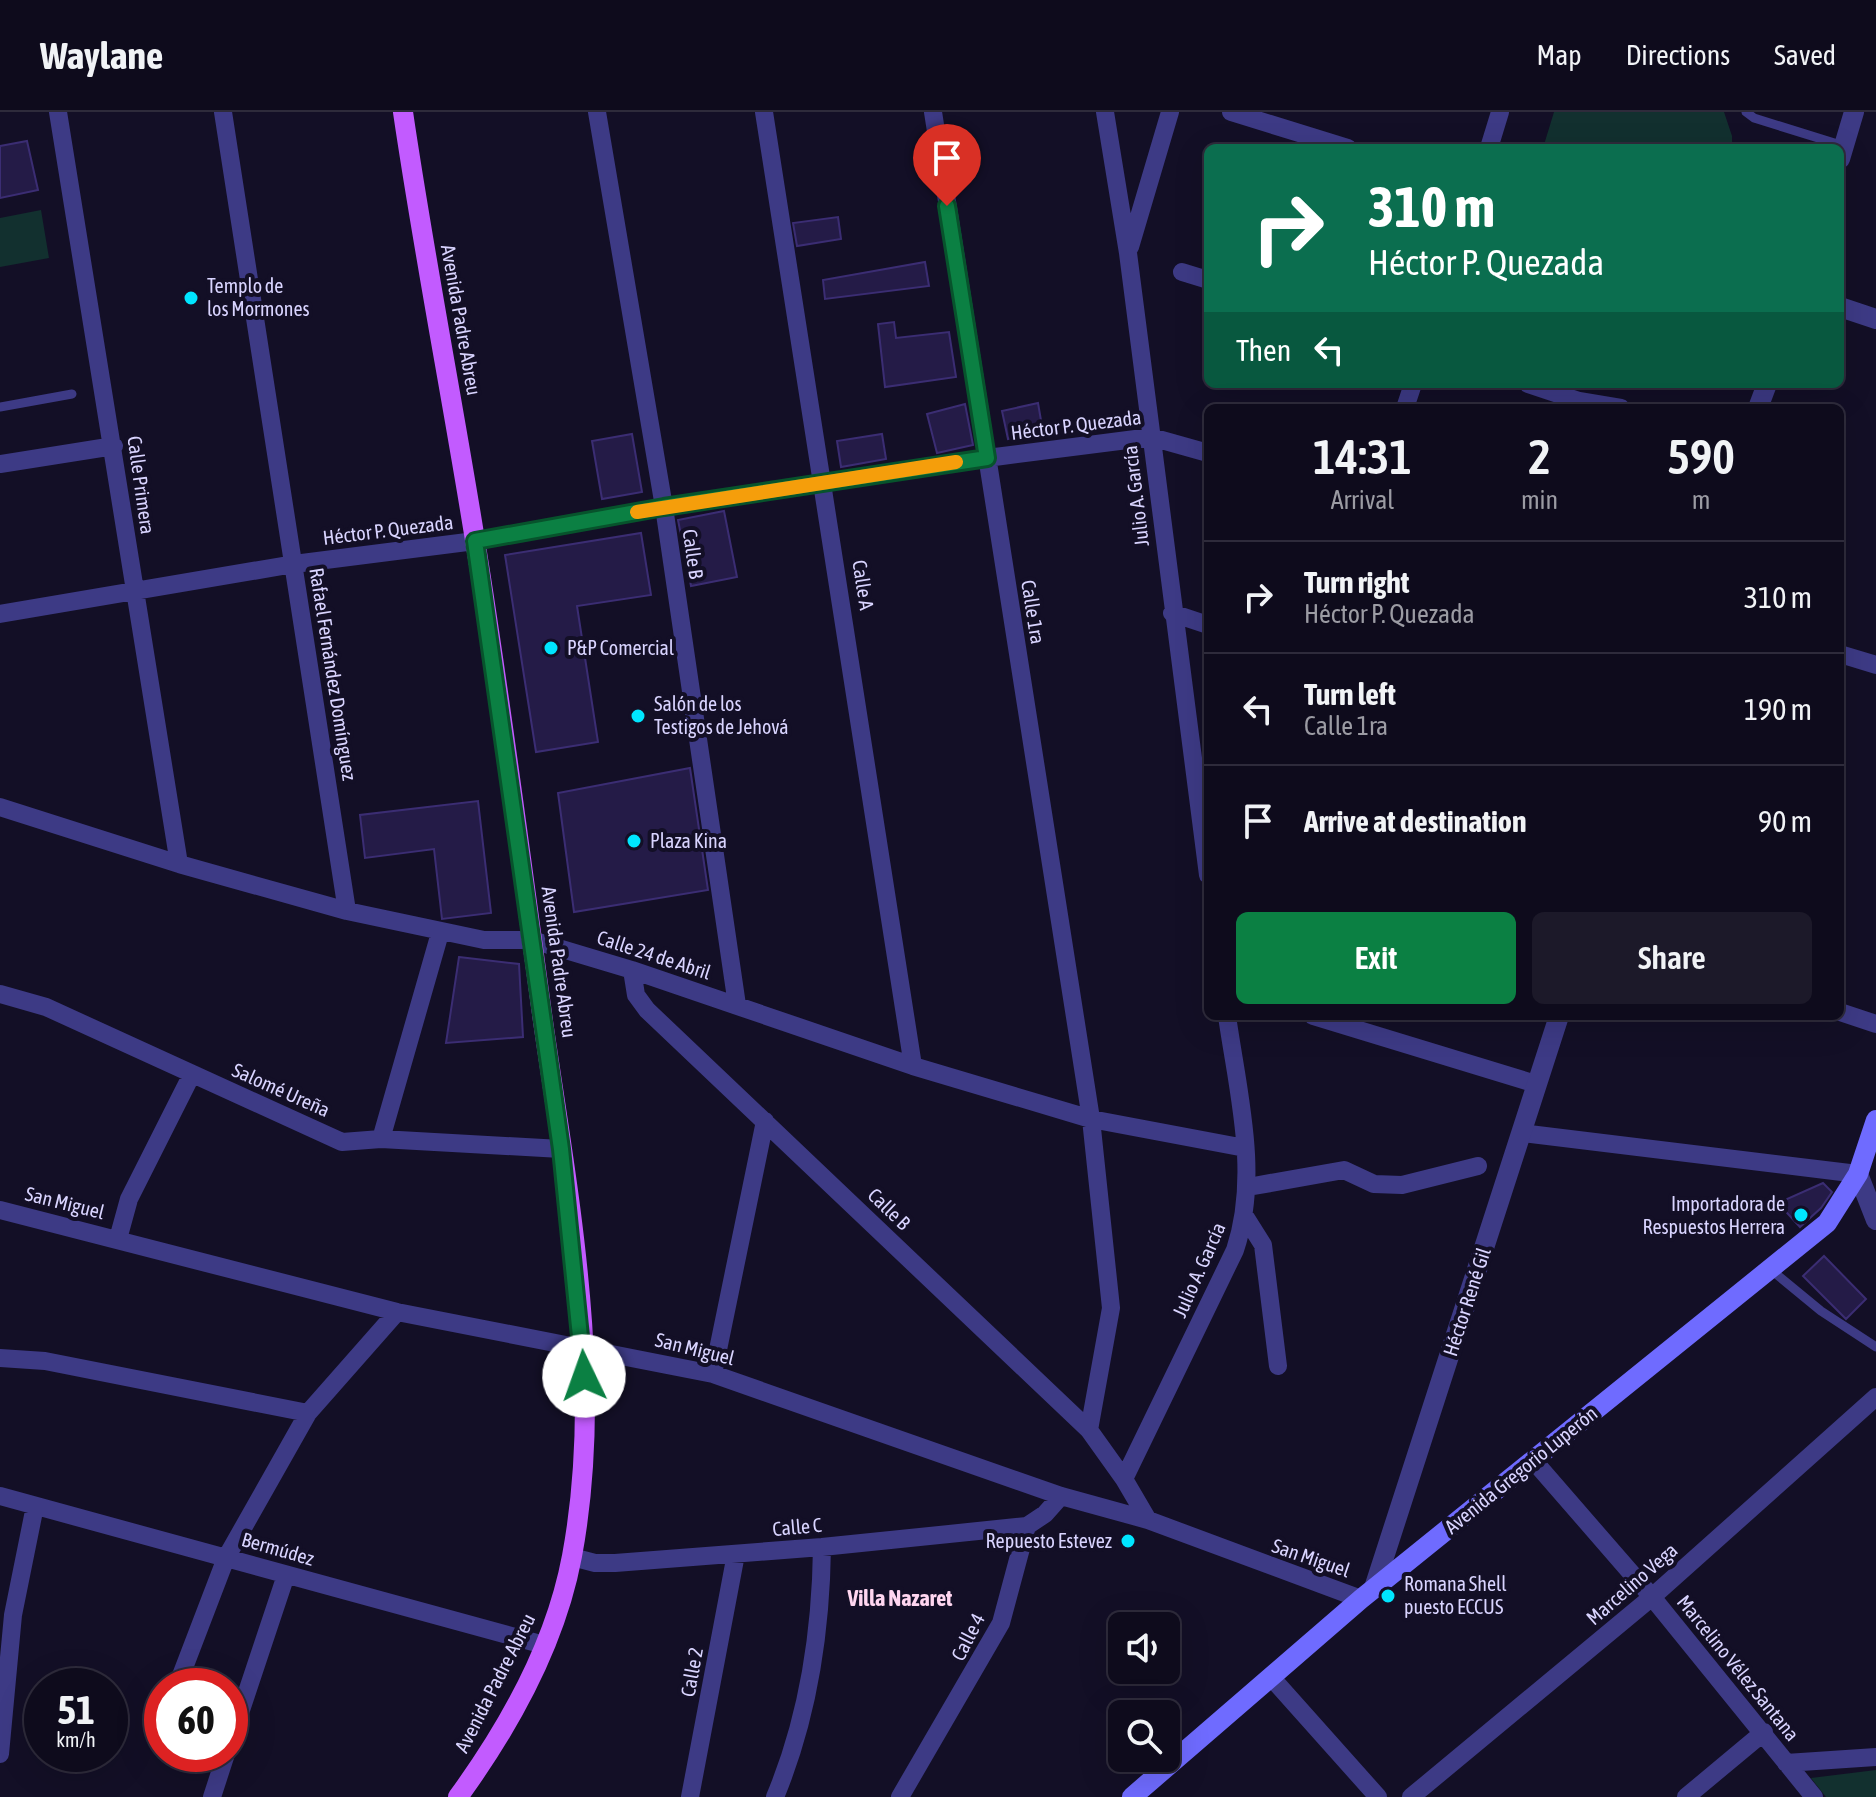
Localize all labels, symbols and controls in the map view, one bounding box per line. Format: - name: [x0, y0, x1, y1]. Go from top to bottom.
- text: Waylane: [40, 34, 163, 77]
- text: Map: [1537, 39, 1582, 71]
- text: Directions: [1626, 39, 1730, 71]
- text: Saved: [1774, 39, 1836, 71]
- pin: [913, 124, 981, 206]
- icon: arrive: [925, 136, 969, 180]
- text: 310 m: [1368, 175, 1495, 239]
- icon: right: [1236, 176, 1340, 280]
- text: Héctor P. Quezada: [1368, 241, 1604, 283]
- street label: Avenida Padre Abreu: [437, 243, 486, 397]
- place label: Templo de los Mormones: [207, 274, 310, 320]
- marker: Templo de los Mormones: [182, 289, 200, 307]
- icon: left: [1307, 328, 1351, 372]
- text: Then: [1236, 333, 1291, 367]
- street label: Héctor P. Quezada: [1009, 405, 1142, 444]
- text: 14:31: [1313, 429, 1412, 484]
- text: 2: [1528, 429, 1551, 484]
- text: 590: [1667, 429, 1735, 484]
- street label: Calle Primera: [123, 434, 160, 536]
- street label: Julio A. García: [1118, 444, 1153, 548]
- text: Arrival: [1331, 485, 1394, 515]
- text: min: [1521, 485, 1558, 515]
- text: m: [1692, 485, 1710, 515]
- street label: Héctor P. Quezada: [321, 510, 454, 549]
- street label: Calle B: [679, 528, 708, 581]
- street label: Calle A: [848, 558, 879, 612]
- text: Turn right: [1304, 565, 1410, 599]
- street label: Rafael Fernández Domínguez: [305, 566, 362, 782]
- icon: right: [1236, 575, 1280, 619]
- street label: Calle 1ra: [1017, 578, 1050, 646]
- text: 310 m: [1744, 580, 1812, 614]
- text: Héctor P. Quezada: [1304, 599, 1475, 629]
- place label: P&P Comercial: [567, 636, 675, 659]
- marker: P&P Comercial: [542, 639, 560, 657]
- text: Turn left: [1304, 677, 1396, 711]
- icon: left: [1236, 687, 1280, 731]
- place label: Salón de los Testigos de Jehová: [654, 692, 789, 738]
- text: 190 m: [1744, 692, 1812, 726]
- marker: Salón de los Testigos de Jehová: [629, 707, 647, 725]
- text: Calle 1ra: [1304, 711, 1388, 741]
- icon: arrive: [1236, 799, 1280, 843]
- text: Arrive at destination: [1304, 804, 1526, 838]
- text: 90 m: [1758, 804, 1812, 838]
- place label: Plaza Kina: [650, 829, 727, 852]
- marker: Plaza Kina: [625, 832, 643, 850]
- street label: Avenida Padre Abreu: [537, 885, 581, 1039]
- button: Exit: [1236, 912, 1516, 1004]
- button: Share: [1532, 912, 1812, 1004]
- street label: Calle 24 de Abril: [594, 925, 715, 984]
- street label: Salomé Ureña: [229, 1058, 333, 1121]
- street label: San Miguel: [23, 1182, 108, 1224]
- street label: Calle B: [863, 1183, 916, 1235]
- place label: Importadora de Respuestos Herrera: [1642, 1192, 1785, 1238]
- marker: Importadora de Respuestos Herrera: [1792, 1206, 1810, 1224]
- street label: Julio A. García: [1167, 1219, 1230, 1321]
- street label: Héctor René Gil: [1438, 1244, 1495, 1359]
- street label: San Miguel: [653, 1328, 738, 1370]
- position arrow: [542, 1334, 626, 1418]
- street label: Avenida Gregorio Luperón: [1440, 1401, 1602, 1538]
- street label: Calle C: [771, 1513, 823, 1540]
- street label: Bermúdez: [239, 1527, 317, 1570]
- place label: Repuesto Estevez: [986, 1529, 1112, 1552]
- marker: Repuesto Estevez: [1119, 1532, 1137, 1550]
- street label: San Miguel: [1269, 1534, 1354, 1582]
- street label: Marcelino Vega: [1582, 1538, 1682, 1629]
- place label: Romana Shell puesto ECCUS: [1404, 1572, 1507, 1618]
- district label: Villa Nazaret: [847, 1585, 953, 1611]
- marker: Romana Shell puesto ECCUS: [1379, 1587, 1397, 1605]
- street label: Marcelino Vélez Santana: [1673, 1590, 1804, 1745]
- street label: Calle 4: [946, 1609, 989, 1664]
- street label: Avenida Padre Abreu: [450, 1610, 539, 1756]
- map controls: [1108, 1612, 1180, 1772]
- button: sound: [1108, 1612, 1180, 1684]
- street label: Calle 2: [676, 1645, 707, 1698]
- speed limit sign: 60: [144, 1668, 248, 1772]
- text: 51: [57, 1687, 95, 1732]
- button: search: [1108, 1700, 1180, 1772]
- text: km/h: [56, 1728, 96, 1751]

